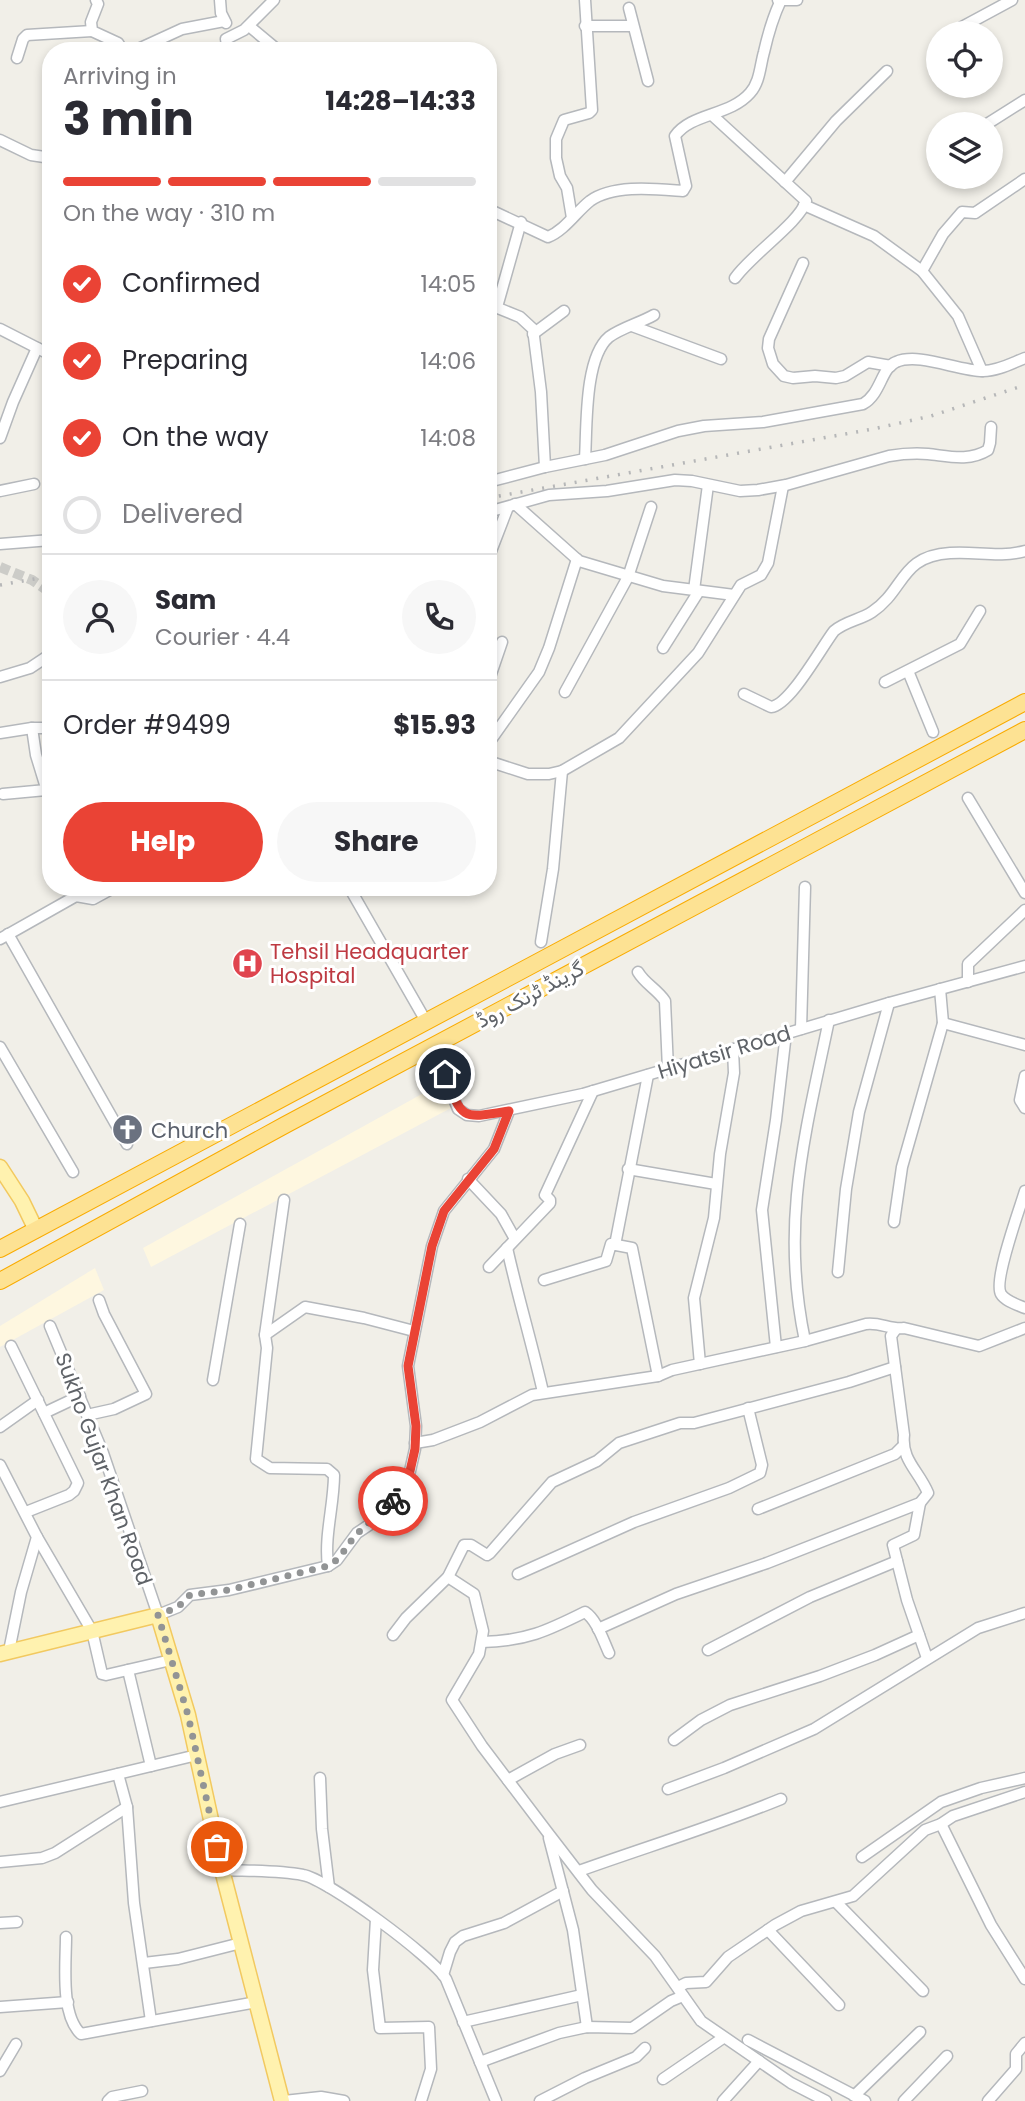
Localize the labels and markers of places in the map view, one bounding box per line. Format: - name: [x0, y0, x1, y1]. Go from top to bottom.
- place label: Tehsil Headquarter Hospital: [270, 937, 469, 990]
- hospital icon: Tehsil Headquarter Hospital: [230, 946, 264, 980]
- pin: [415, 1044, 475, 1104]
- church icon: Church: [111, 1113, 145, 1147]
- place label: Church: [151, 1116, 228, 1145]
- pin: [187, 1817, 247, 1877]

